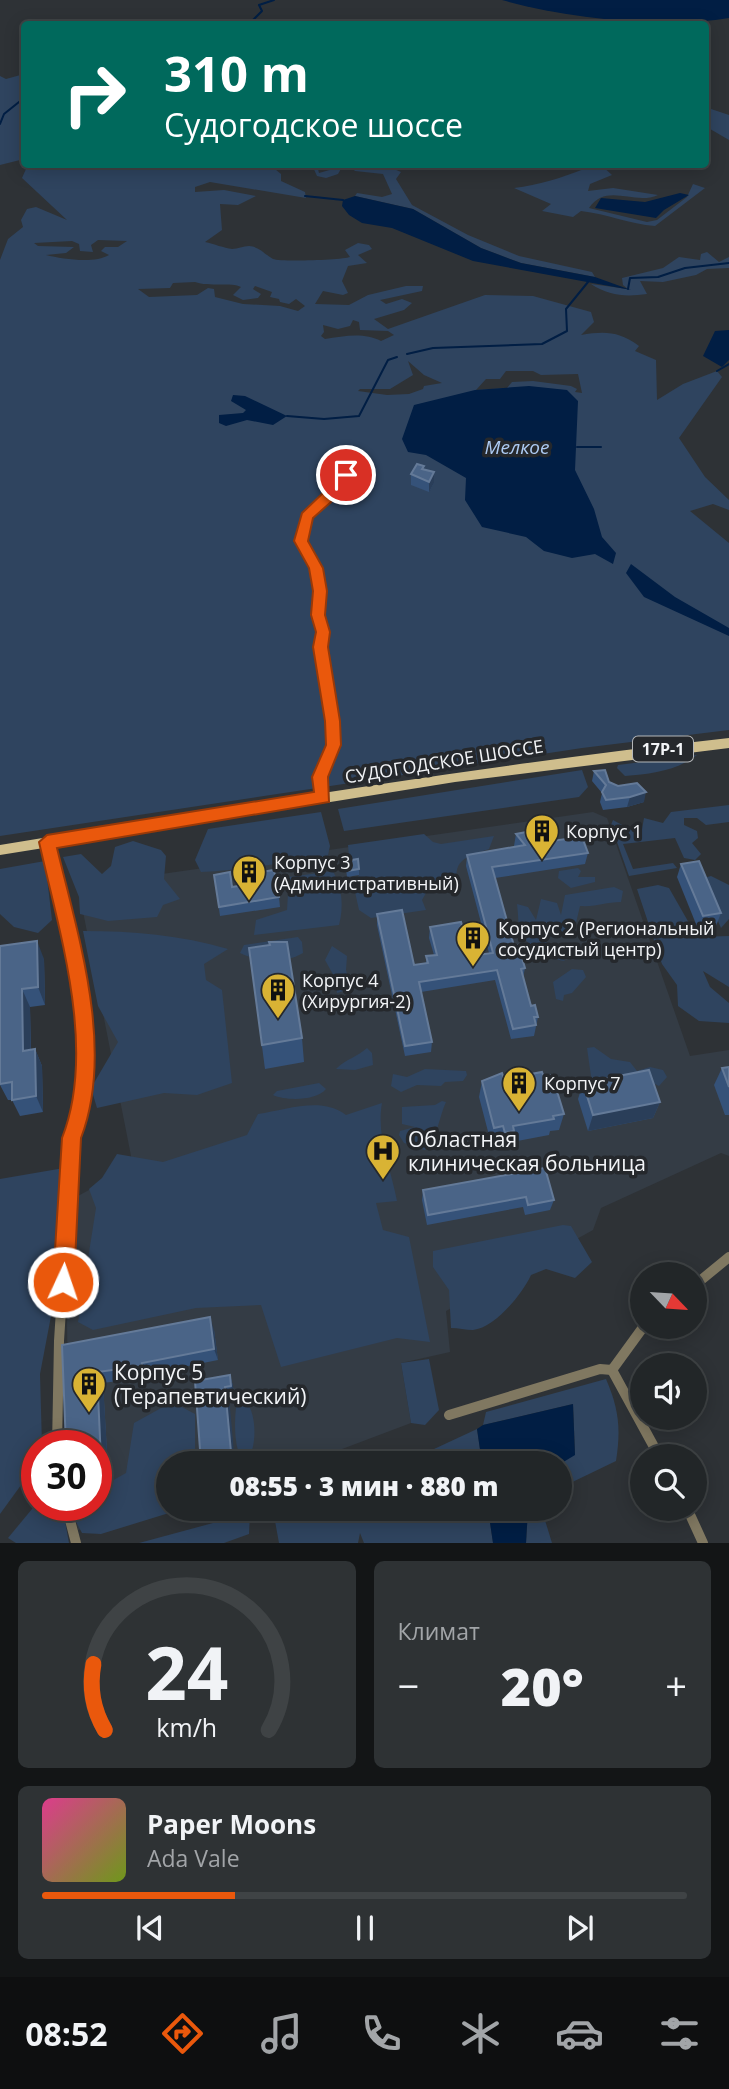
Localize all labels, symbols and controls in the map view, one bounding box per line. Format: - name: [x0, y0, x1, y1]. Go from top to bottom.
- text: 310 m: [164, 40, 309, 106]
- icon: right: [49, 49, 140, 140]
- text: Судогодское шоссе: [164, 103, 463, 146]
- water label: Мелкое: [485, 434, 549, 460]
- pin: [316, 445, 376, 505]
- icon: arrive: [327, 456, 365, 494]
- street label: СУДОГОДСКОЕ ШОССЕ: [343, 733, 545, 789]
- road number: 17Р-1: [633, 736, 693, 762]
- building icon: Корпус 1: [523, 812, 561, 861]
- place label: Корпус 1: [566, 819, 643, 843]
- place label: Корпус 3 (Административный): [274, 850, 459, 895]
- building icon: Корпус 3 (Административный): [230, 853, 268, 902]
- place label: Корпус 2 (Региональный сосудистый центр): [498, 916, 715, 961]
- building icon: Корпус 2 (Региональный сосудистый центр): [454, 919, 492, 968]
- place label: Корпус 4 (Хирургия-2): [302, 968, 411, 1013]
- building icon: Корпус 4 (Хирургия-2): [259, 971, 297, 1020]
- building icon: Корпус 7: [500, 1064, 538, 1113]
- place label: Корпус 7: [544, 1071, 621, 1095]
- place label: Областная клиническая больница: [408, 1125, 646, 1177]
- hospital icon: Областная клиническая больница: [364, 1132, 402, 1181]
- position arrow: [26, 1245, 100, 1319]
- north arrow: [630, 1262, 707, 1339]
- map controls: [630, 1262, 707, 1521]
- button: sound: [630, 1353, 707, 1430]
- place label: Корпус 5 (Терапевтический): [114, 1358, 307, 1410]
- building icon: Корпус 5 (Терапевтический): [70, 1365, 108, 1414]
- speed limit sign: 30: [21, 1430, 112, 1521]
- button: search: [630, 1444, 707, 1521]
- text: 08:55 · 3 мин · 880 m: [229, 1468, 499, 1504]
- text: Климат: [398, 1615, 480, 1647]
- text: 24: [145, 1623, 228, 1722]
- text: 20°: [501, 1650, 584, 1721]
- text: −: [398, 1659, 419, 1711]
- text: +: [665, 1659, 687, 1711]
- text: km/h: [156, 1710, 217, 1744]
- text: Paper Moons: [147, 1806, 316, 1842]
- text: Ada Vale: [147, 1842, 240, 1874]
- icon: previous: [131, 1909, 169, 1947]
- icon: pause: [346, 1909, 384, 1947]
- icon: next: [561, 1909, 599, 1947]
- icon: directions: [158, 2009, 207, 2058]
- icon: music: [257, 2009, 306, 2058]
- icon: phone: [357, 2009, 406, 2058]
- icon: climate: [456, 2009, 505, 2058]
- icon: car: [555, 2009, 604, 2058]
- icon: filters: [655, 2009, 704, 2058]
- text: 08:52: [25, 2012, 108, 2055]

